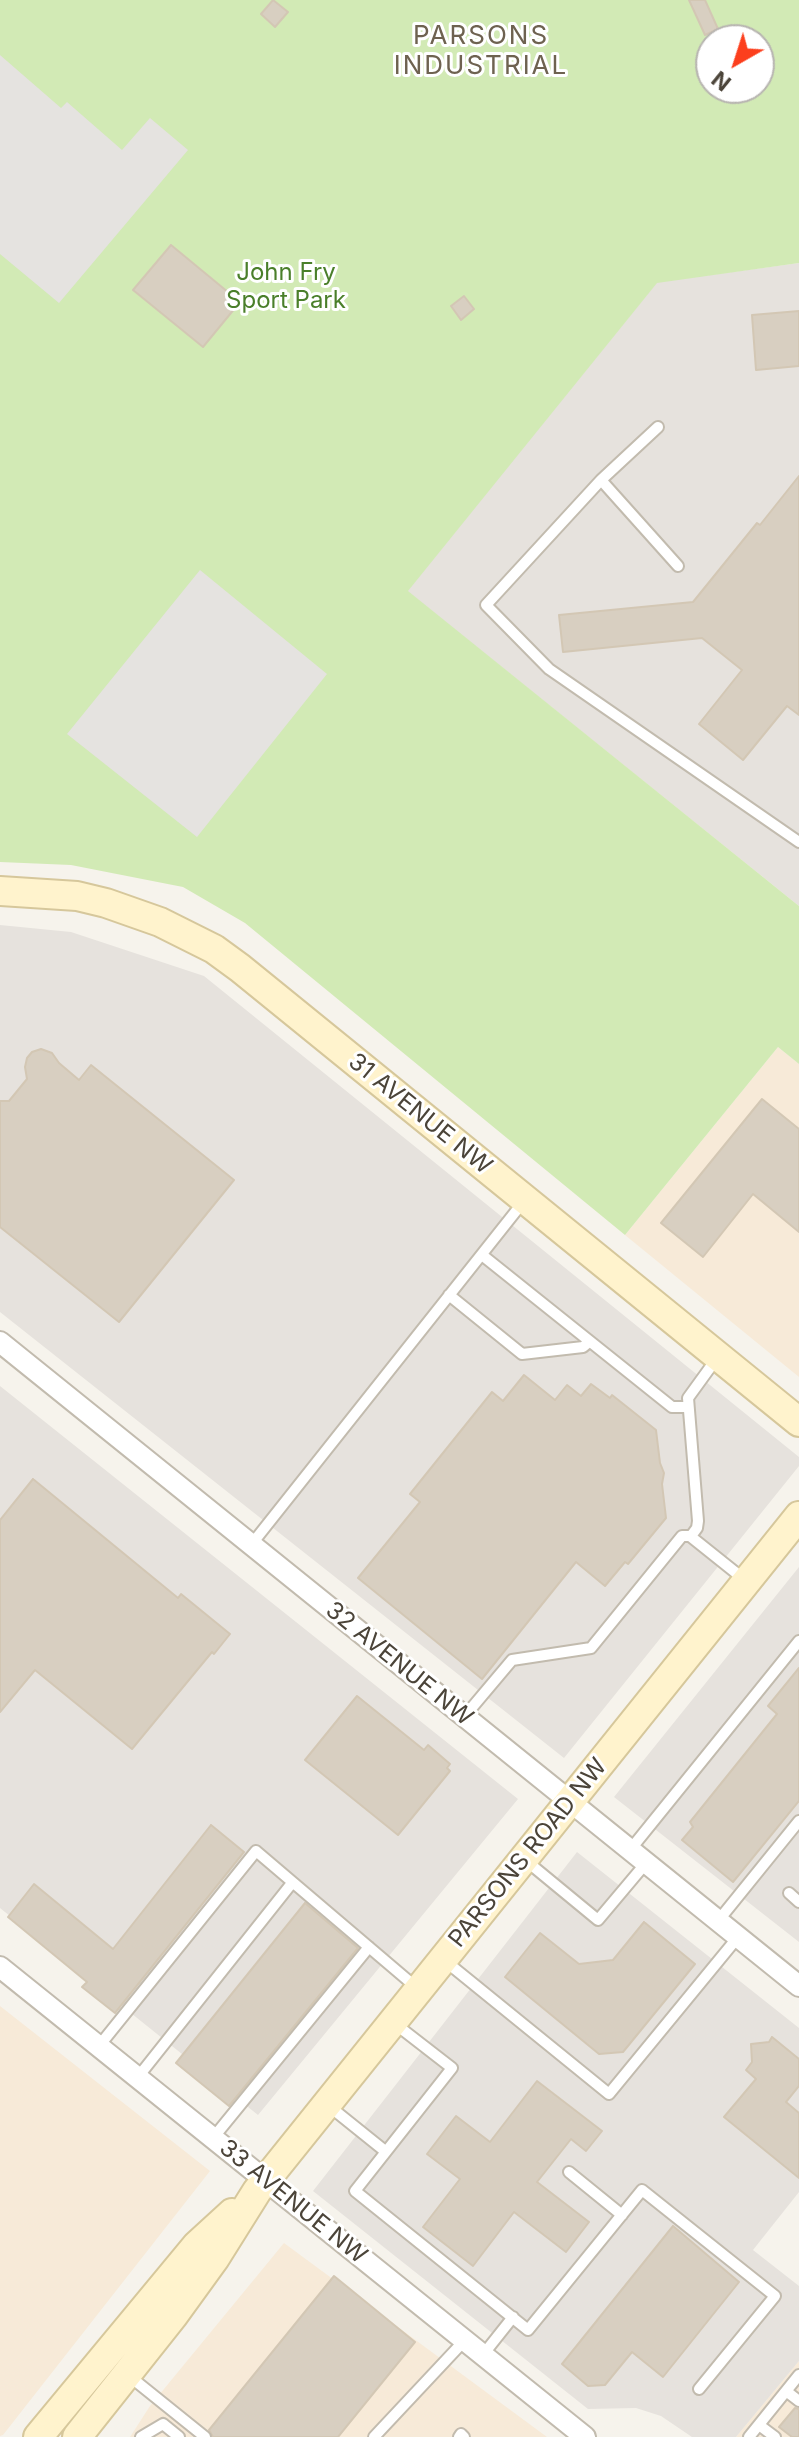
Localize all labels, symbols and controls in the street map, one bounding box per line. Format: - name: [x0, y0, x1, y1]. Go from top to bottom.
- district label: PARSONS INDUSTRIAL: [394, 20, 568, 82]
- north arrow: [695, 24, 775, 104]
- text: N: [706, 66, 736, 96]
- park label: John Fry Sport Park: [226, 259, 346, 315]
- street label: 31 AVENUE NW: [343, 1047, 497, 1181]
- street label: 32 AVENUE NW: [320, 1596, 478, 1732]
- street label: PARSONS ROAD NW: [443, 1753, 613, 1953]
- street label: 33 AVENUE NW: [214, 2134, 372, 2270]

